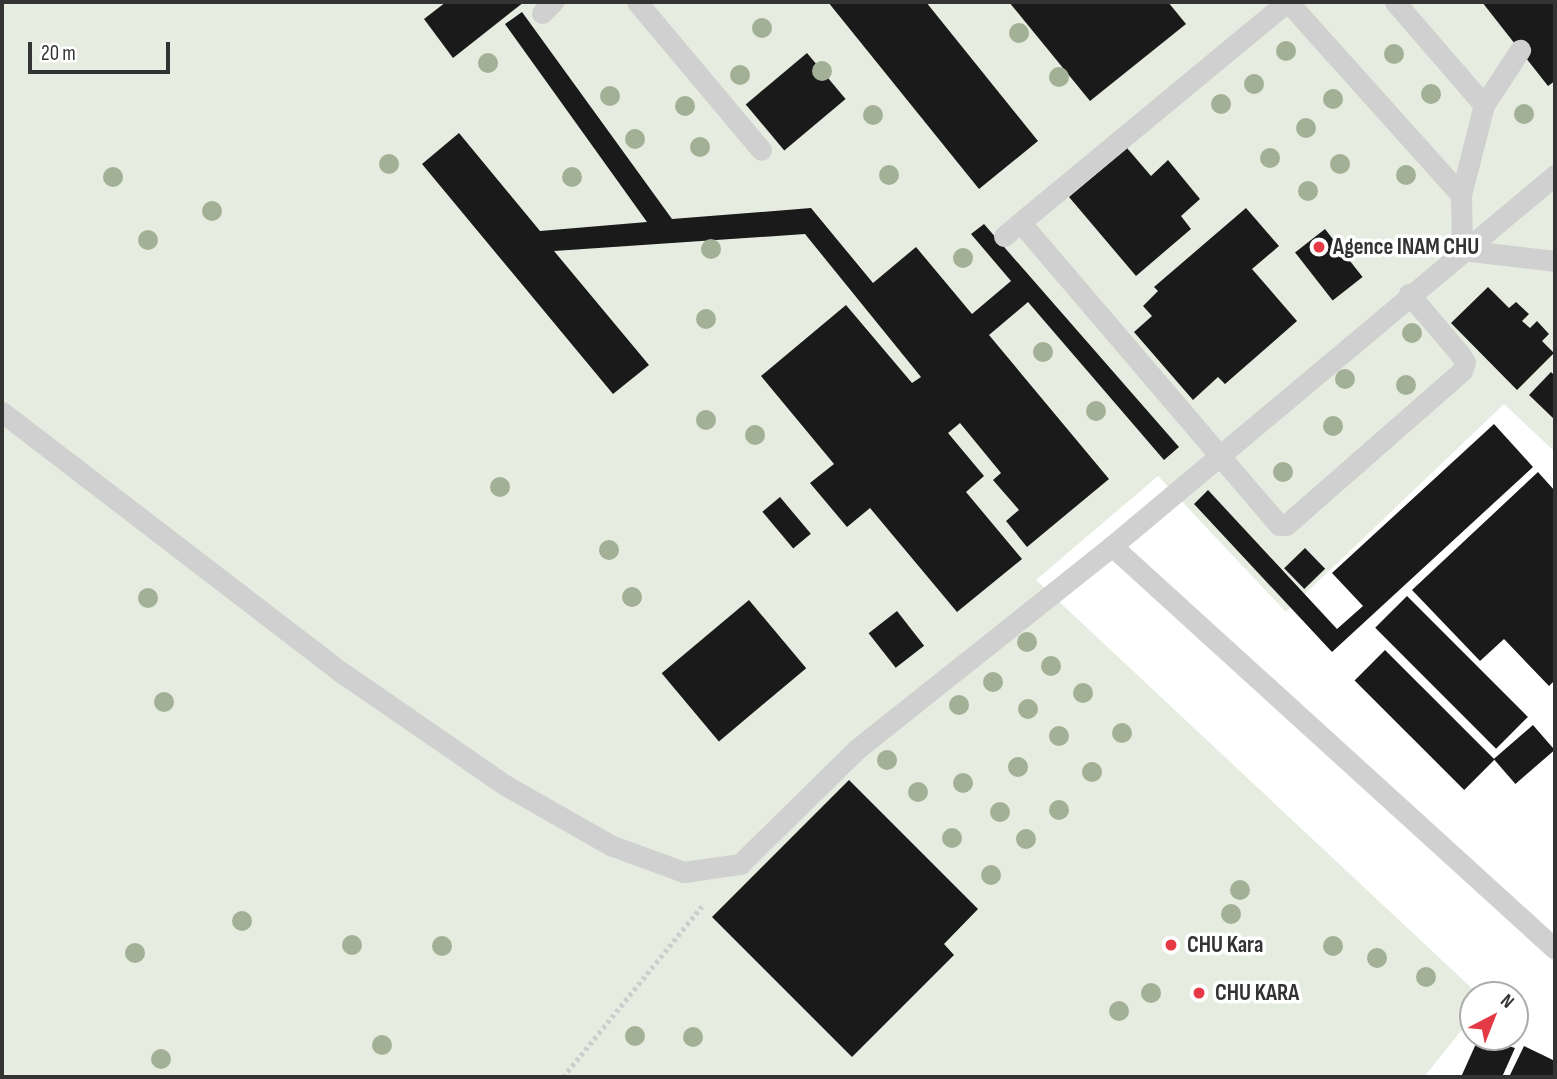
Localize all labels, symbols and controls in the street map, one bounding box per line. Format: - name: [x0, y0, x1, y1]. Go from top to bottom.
- scale bar: [32, 28, 173, 72]
- text: 20 m: [41, 41, 76, 66]
- place label: Agence INAM CHU: [1333, 233, 1479, 261]
- marker: Agence INAM CHU: [1311, 239, 1327, 255]
- place label: CHU Kara: [1187, 931, 1263, 959]
- marker: CHU Kara: [1161, 935, 1181, 955]
- place label: CHU KARA: [1215, 979, 1299, 1007]
- north arrow: [1459, 981, 1529, 1051]
- marker: CHU KARA: [1189, 983, 1209, 1003]
- text: N: [1496, 990, 1519, 1013]

